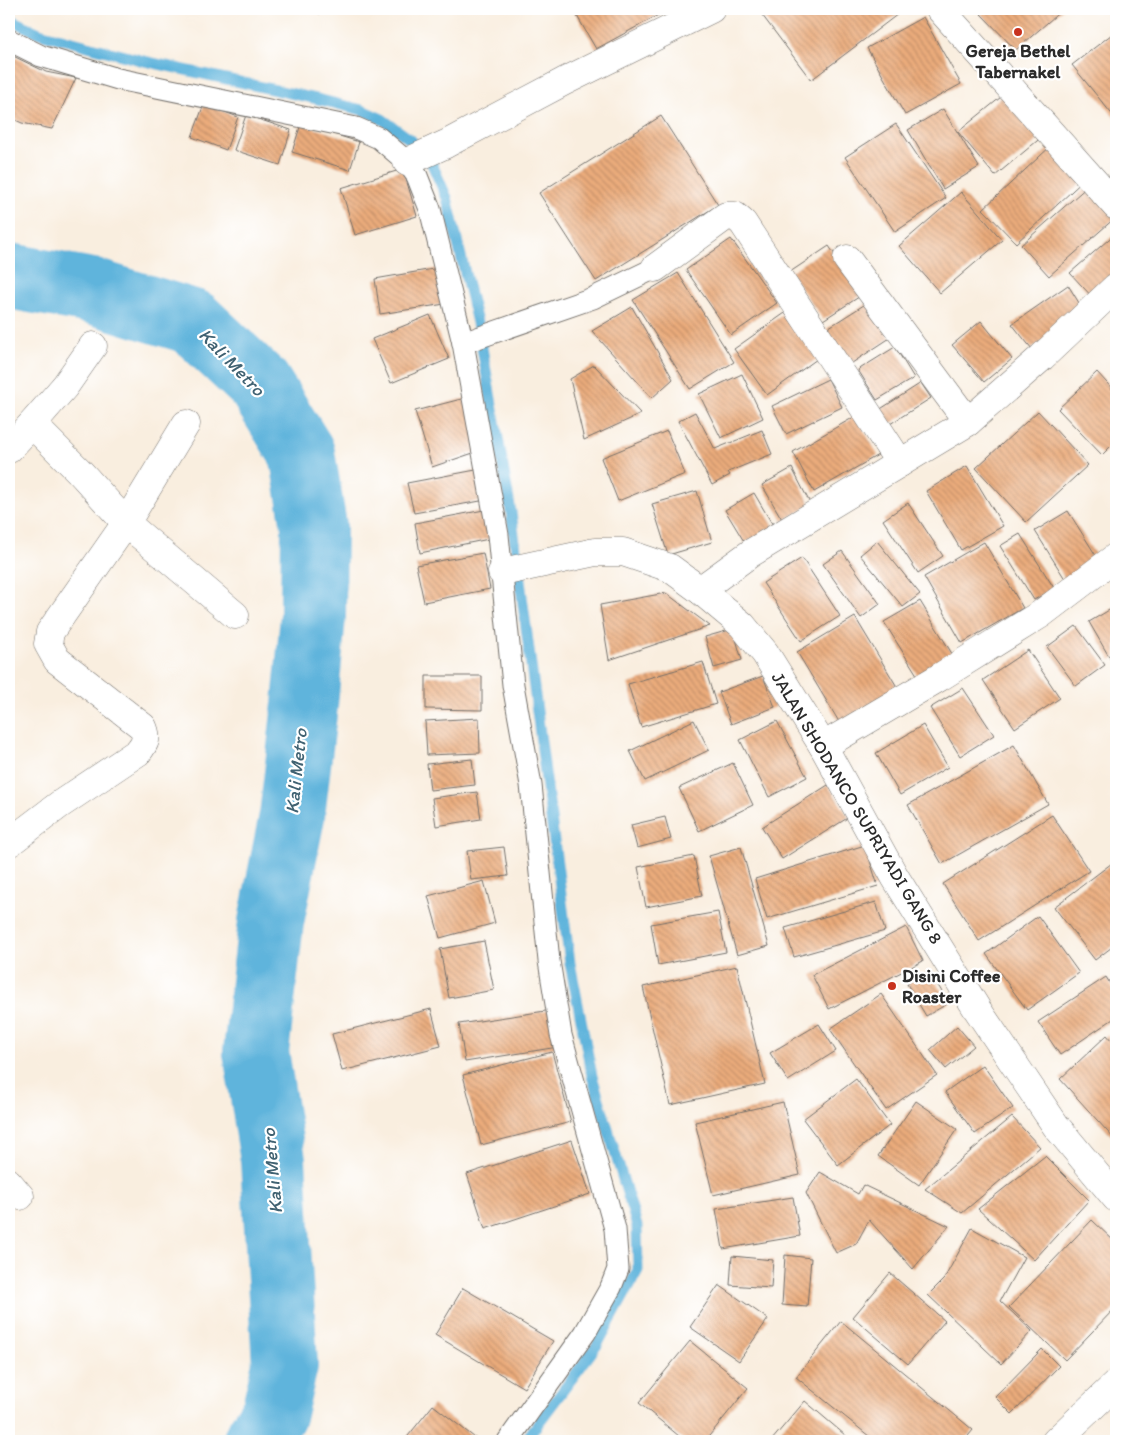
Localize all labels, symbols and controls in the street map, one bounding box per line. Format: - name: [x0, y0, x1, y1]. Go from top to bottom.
- marker: Gereja Bethel Tabernakel: [1012, 26, 1024, 38]
- place label: Gereja Bethel Tabernakel: [966, 40, 1071, 83]
- water label: Kali Metro: [194, 323, 271, 402]
- street label: JALAN SHODANCO SUPRIYADI GANG 8: [767, 668, 947, 948]
- water label: Kali Metro: [280, 726, 312, 815]
- place label: Disini Coffee Roaster: [902, 965, 1001, 1008]
- marker: Disini Coffee Roaster: [886, 980, 898, 992]
- water label: Kali Metro: [257, 1126, 287, 1215]

